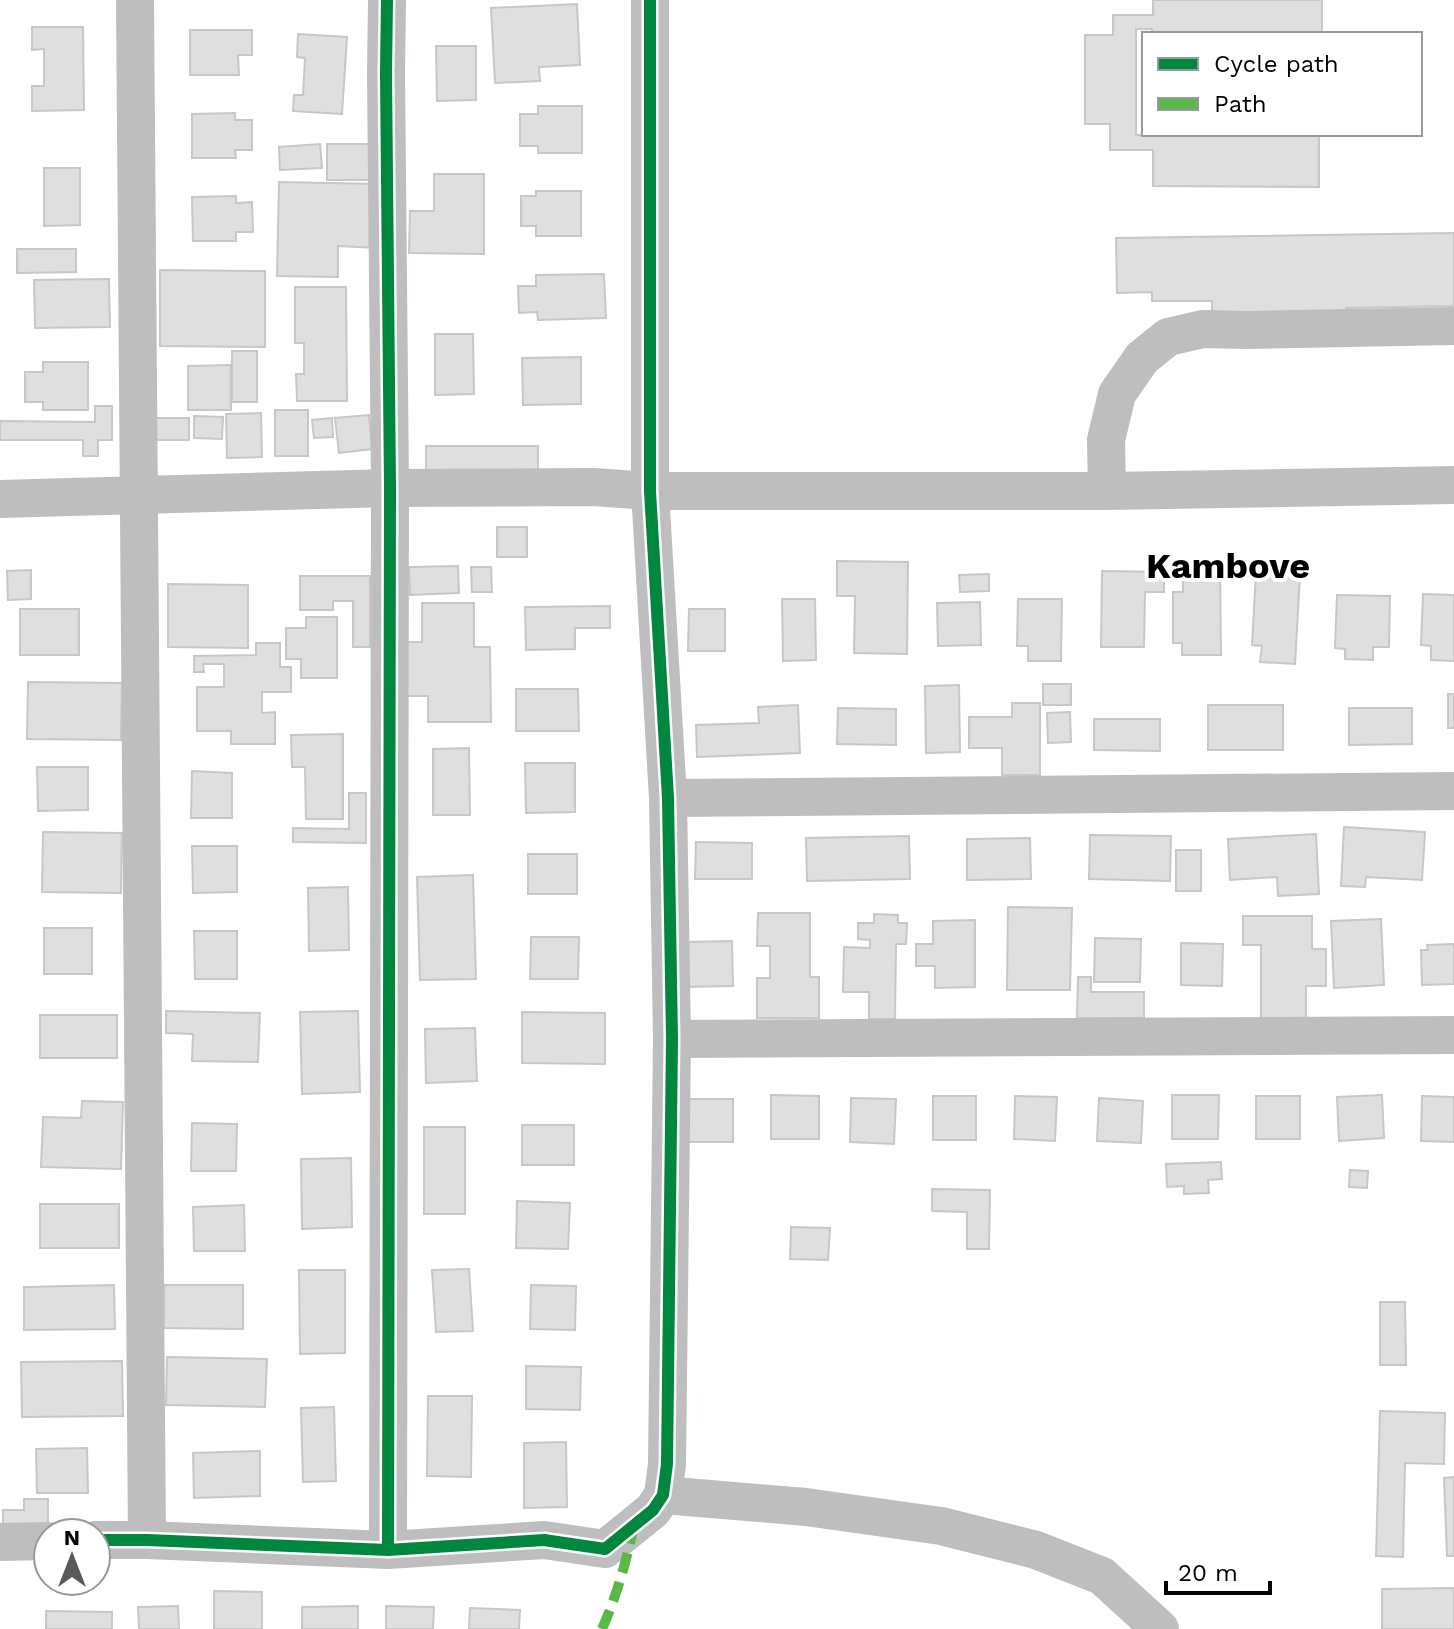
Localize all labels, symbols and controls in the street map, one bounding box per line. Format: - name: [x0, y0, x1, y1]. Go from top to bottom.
- legend: [1142, 32, 1422, 136]
- text: Cycle path: [1214, 50, 1339, 78]
- text: Path: [1214, 90, 1267, 118]
- district label: Kambove: [1146, 545, 1310, 587]
- north arrow: [32, 1517, 112, 1597]
- text: N: [64, 1525, 80, 1550]
- scale bar: [1166, 1545, 1270, 1595]
- text: 20 m: [1178, 1559, 1238, 1587]

